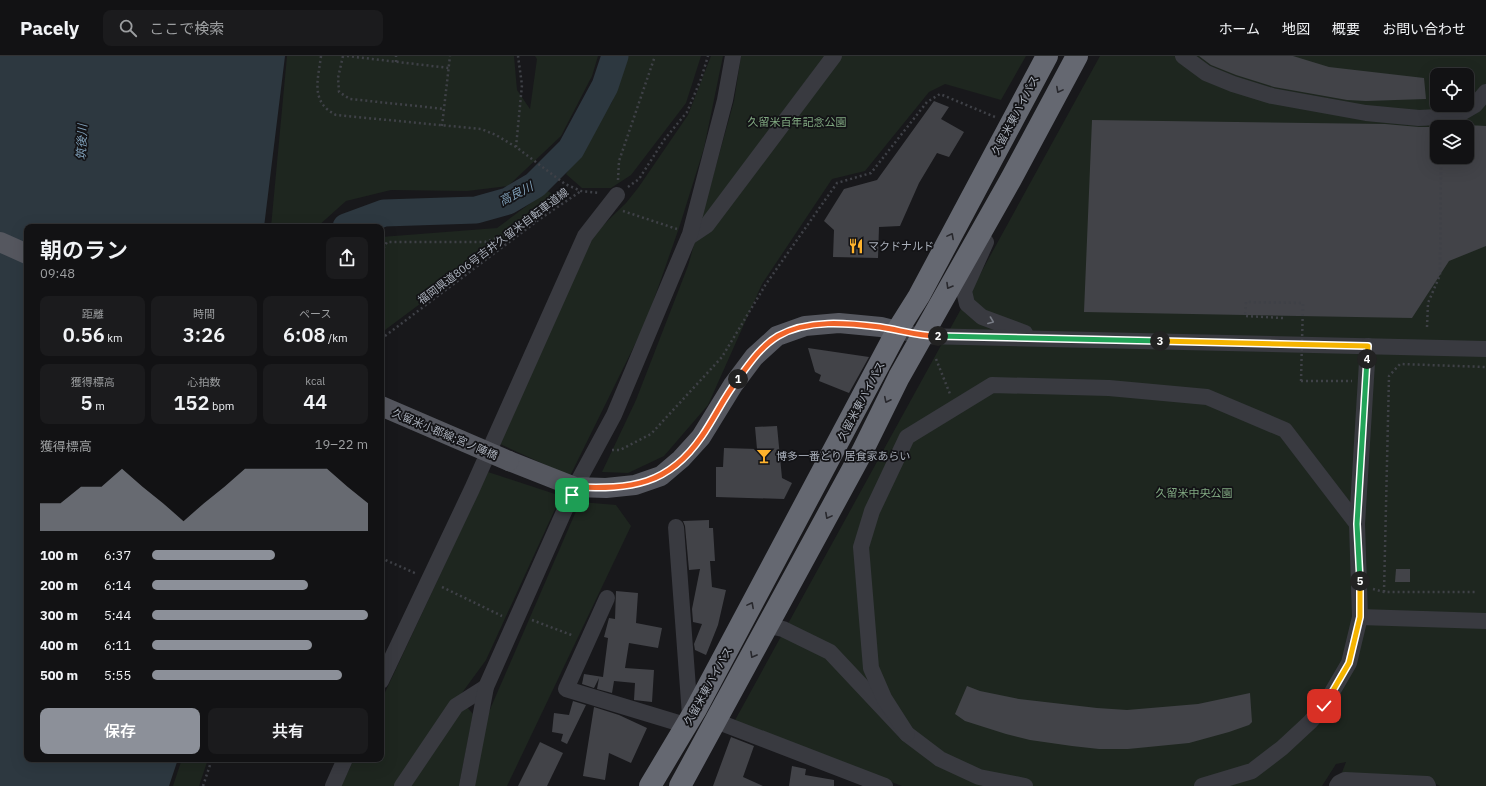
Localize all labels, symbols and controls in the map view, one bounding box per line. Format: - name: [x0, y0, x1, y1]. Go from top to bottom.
- search box: [103, 10, 383, 46]
- text: Pacely: [20, 16, 79, 40]
- icon: search: [117, 17, 139, 39]
- text: ここで検索: [149, 19, 224, 38]
- text: ホーム: [1218, 20, 1260, 38]
- text: 地図: [1282, 20, 1310, 38]
- text: 概要: [1332, 20, 1360, 38]
- text: お問い合わせ: [1382, 20, 1466, 38]
- map controls: [1430, 68, 1474, 164]
- button: locate: [1430, 68, 1474, 112]
- street label: 久留米東バイパス: [988, 73, 1042, 157]
- one-way arrow: [1056, 86, 1063, 93]
- park label: 久留米百年記念公園: [748, 115, 847, 129]
- button: layers: [1430, 120, 1474, 164]
- water label: 筑後川: [73, 122, 90, 160]
- water label: 高良川: [496, 178, 537, 208]
- street label: 福岡県道806号吉井久留米自転車道線: [415, 185, 571, 307]
- one-way arrow: [946, 233, 953, 240]
- text: 朝のラン: [40, 235, 128, 264]
- button: share: [326, 237, 368, 279]
- restaurant icon: マクドナルド: [847, 237, 865, 255]
- place label: マクドナルド: [868, 239, 934, 253]
- text: 09:48: [40, 265, 75, 282]
- one-way arrow: [947, 282, 954, 289]
- text: 距離: [82, 307, 104, 321]
- text: 時間: [193, 307, 215, 321]
- text: ペース: [299, 307, 332, 321]
- one-way arrow: [988, 316, 995, 324]
- text: 0.56: [63, 321, 105, 348]
- text: 3:26: [183, 321, 225, 348]
- text: 6:08: [283, 321, 325, 348]
- pin: 2: [928, 326, 948, 346]
- text: 2: [935, 329, 941, 343]
- text: km: [105, 331, 123, 345]
- text: /km: [325, 331, 348, 345]
- pin: 3: [1150, 331, 1170, 351]
- text: 3: [1157, 334, 1163, 348]
- pin: 4: [1357, 349, 1377, 369]
- text: 4: [1364, 352, 1370, 366]
- street label: 久留米東バイパス: [834, 359, 888, 443]
- pin: 1: [728, 369, 748, 389]
- text: 1: [735, 372, 741, 386]
- text: kcal: [305, 374, 325, 388]
- text: 獲得標高: [71, 375, 115, 389]
- text: 心拍数: [187, 375, 220, 389]
- text: 44: [303, 388, 327, 415]
- text: 5: [81, 389, 93, 416]
- text: 152: [174, 389, 210, 416]
- one-way arrow: [885, 396, 892, 404]
- text: m: [93, 399, 105, 413]
- text: bpm: [210, 399, 234, 413]
- street label: 久留米小郡線;宮ノ陣橋: [390, 405, 500, 463]
- text: 19–22 m: [315, 436, 368, 453]
- text: 獲得標高: [40, 438, 92, 455]
- bar icon: 博多一番どり 居食家あらい: [755, 447, 773, 465]
- place label: 博多一番どり 居食家あらい: [776, 449, 911, 463]
- pin: [555, 478, 589, 512]
- icon: arrive: [561, 484, 583, 506]
- park label: 久留米中央公園: [1156, 486, 1233, 500]
- one-way arrow: [825, 512, 833, 519]
- text: 100 m: [40, 547, 78, 564]
- text: 6:37: [104, 547, 131, 564]
- pin: 5: [1350, 571, 1370, 591]
- text: 5: [1357, 574, 1363, 588]
- text: 200 m: [40, 577, 78, 594]
- text: 6:14: [104, 577, 131, 594]
- one-way arrow: [747, 602, 754, 610]
- text: 300 m: [40, 607, 78, 624]
- text: 5:44: [104, 607, 131, 624]
- text: 400 m: [40, 637, 78, 654]
- text: 6:11: [104, 637, 131, 654]
- street label: 久留米東バイパス: [681, 644, 735, 728]
- one-way arrow: [750, 651, 758, 658]
- text: 500 m: [40, 667, 78, 684]
- text: 5:55: [104, 667, 131, 684]
- pin: [1307, 689, 1341, 723]
- icon: check: [1313, 695, 1335, 717]
- button: 保存: [40, 708, 200, 754]
- button: 共有: [208, 708, 368, 754]

